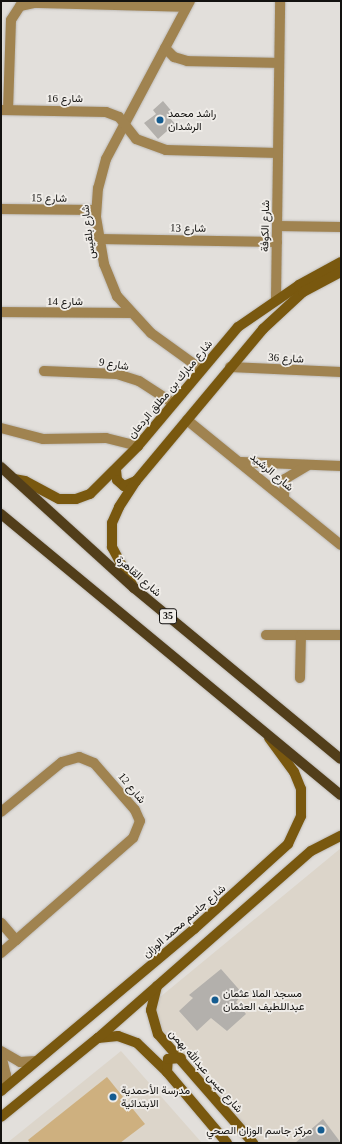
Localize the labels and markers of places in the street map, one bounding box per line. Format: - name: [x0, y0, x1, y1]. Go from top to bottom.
- place label: راشد محمد الرشدان: [168, 107, 216, 133]
- marker: راشد محمد الرشدان: [155, 115, 165, 125]
- place label: مسجد الملا عثمان عبداللطيف العثمان: [223, 987, 305, 1013]
- marker: مسجد الملا عثمان عبداللطيف العثمان: [210, 995, 220, 1005]
- place label: مدرسة الأحمدية الابتدائية: [121, 1084, 190, 1110]
- marker: مدرسة الأحمدية الابتدائية: [108, 1092, 118, 1102]
- place label: مركز جاسم الوزان الصحي: [206, 1123, 312, 1137]
- marker: مركز جاسم الوزان الصحي: [315, 1124, 327, 1136]

